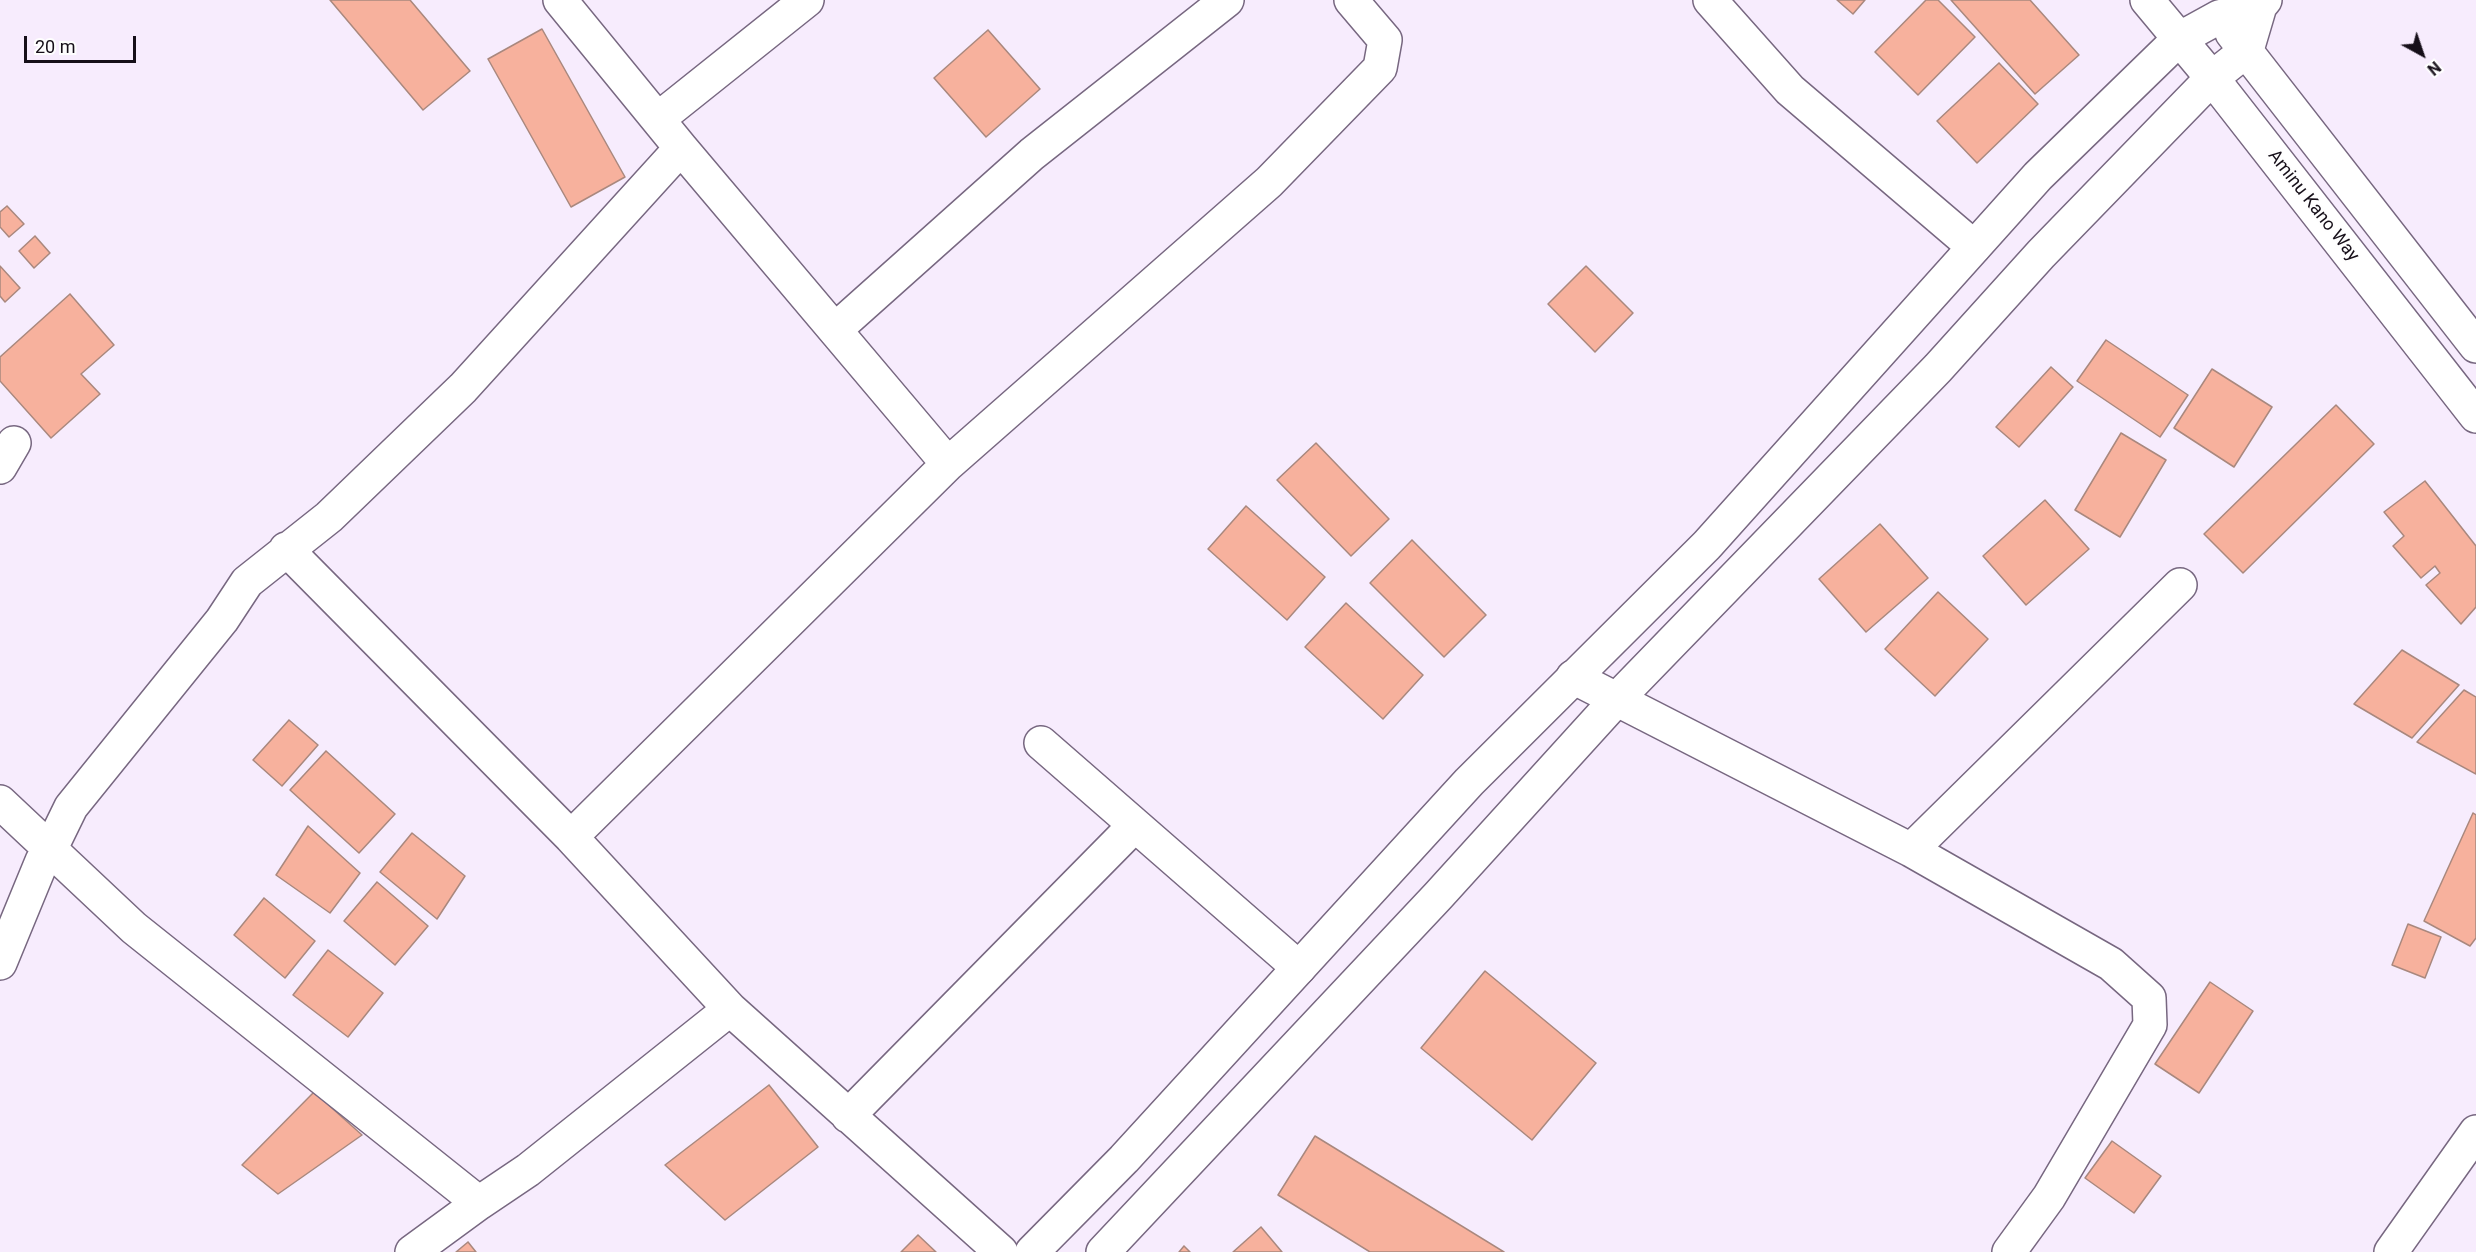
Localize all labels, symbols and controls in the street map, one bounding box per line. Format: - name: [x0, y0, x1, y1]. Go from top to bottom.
- scale bar: [27, 24, 140, 62]
- north arrow: [2392, 24, 2452, 84]
- text: 20 m: [35, 36, 75, 57]
- text: N: [2423, 57, 2444, 79]
- street label: Aminu Kano Way: [2263, 146, 2363, 266]

